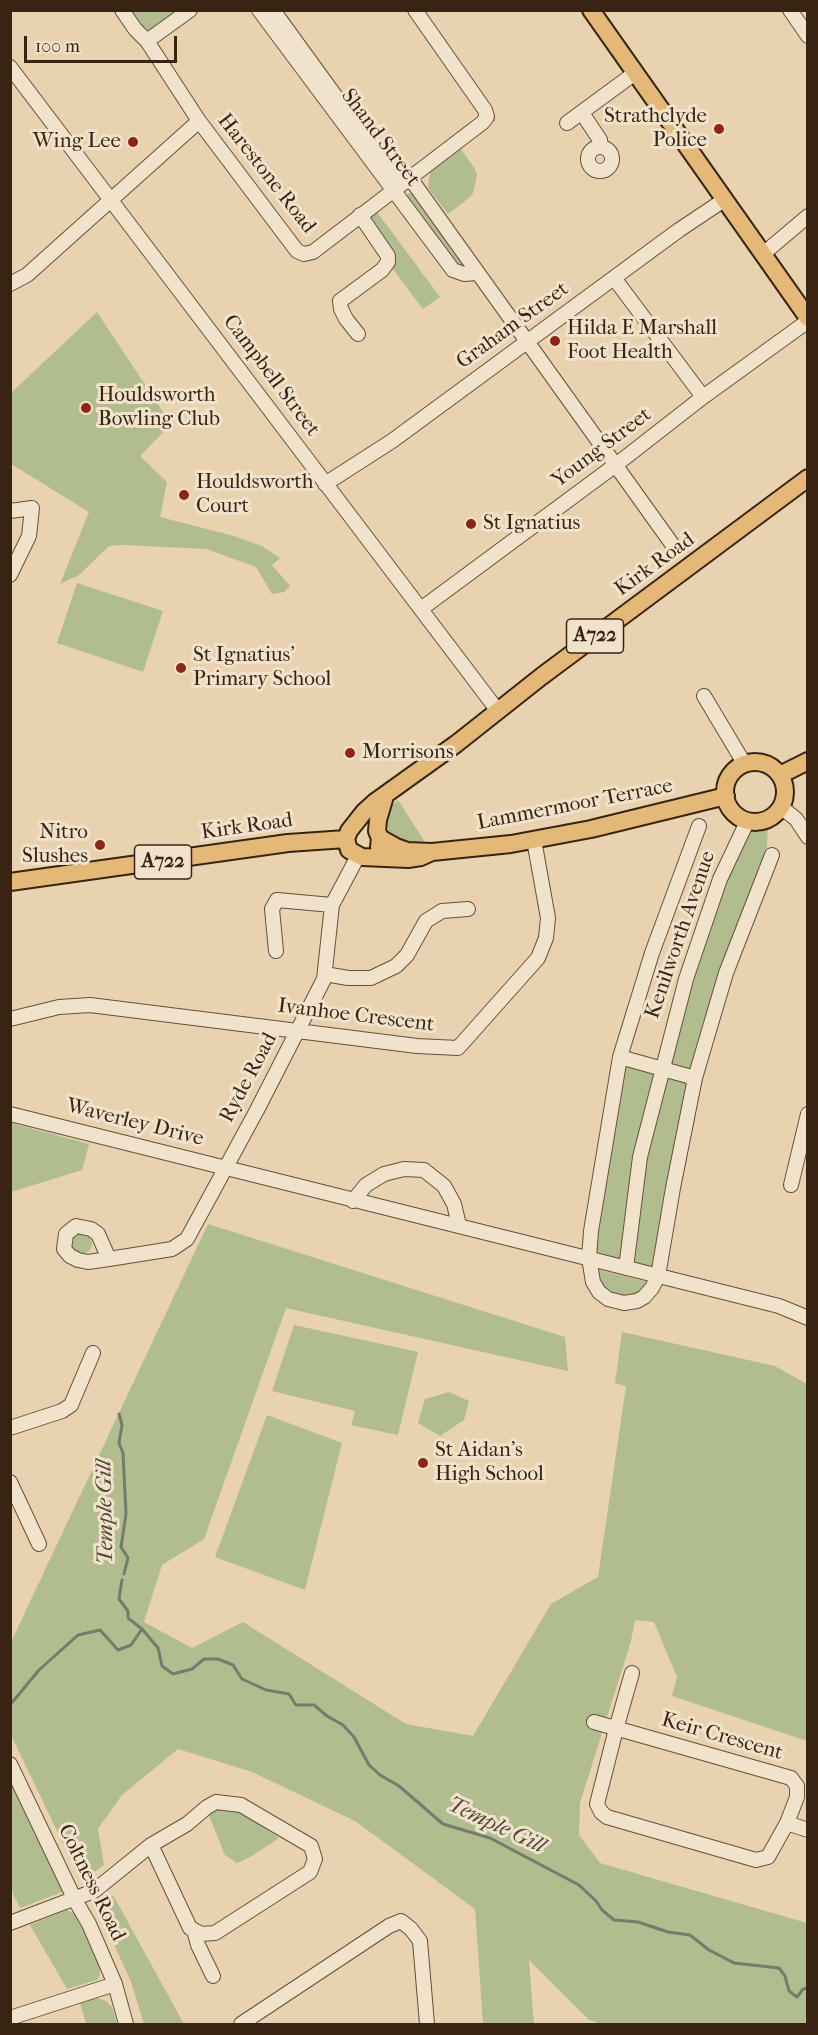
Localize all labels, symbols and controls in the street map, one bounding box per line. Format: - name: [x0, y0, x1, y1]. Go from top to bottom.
- scale bar: [27, 24, 180, 62]
- text: 100 m: [35, 36, 80, 57]
- street label: Shand Street: [335, 84, 425, 192]
- place label: Strathclyde Police: [604, 104, 707, 154]
- street label: Harestone Road: [211, 109, 321, 239]
- marker: Strathclyde Police: [712, 122, 726, 136]
- place label: Wing Lee: [33, 129, 121, 155]
- marker: Wing Lee: [126, 135, 140, 149]
- street label: Graham Street: [452, 277, 574, 375]
- street label: Campbell Street: [217, 310, 325, 442]
- place label: Hilda E Marshall Foot Health: [567, 316, 717, 366]
- marker: Hilda E Marshall Foot Health: [548, 334, 562, 348]
- place label: Houldsworth Bowling Club: [98, 383, 220, 433]
- marker: Houldsworth Bowling Club: [79, 401, 93, 415]
- street label: Young Street: [547, 402, 657, 494]
- place label: Houldsworth Court: [196, 470, 314, 520]
- marker: Houldsworth Court: [177, 488, 191, 502]
- place label: St Ignatius: [483, 511, 580, 537]
- marker: St Ignatius: [464, 517, 478, 531]
- street label: Kirk Road: [610, 528, 700, 602]
- road number: A722: [566, 619, 624, 653]
- place label: St Ignatius' Primary School: [193, 643, 331, 693]
- marker: St Ignatius' Primary School: [174, 661, 188, 675]
- place label: Morrisons: [362, 740, 454, 766]
- marker: Morrisons: [343, 746, 357, 760]
- street label: Lammermoor Terrace: [475, 774, 675, 836]
- street label: Kirk Road: [200, 808, 294, 846]
- place label: Nitro Slushes: [22, 820, 88, 870]
- marker: Nitro Slushes: [93, 838, 107, 852]
- road number: A722: [134, 845, 192, 879]
- street label: Kenilworth Avenue: [641, 848, 721, 1022]
- street label: Ivanhoe Crescent: [276, 994, 436, 1038]
- street label: Ryde Road: [215, 1029, 283, 1127]
- street label: Waverley Drive: [64, 1094, 206, 1152]
- place label: St Aidan's High School: [435, 1438, 544, 1488]
- marker: St Aidan's High School: [416, 1456, 430, 1470]
- water label: Temple Gill: [92, 1460, 120, 1564]
- street label: Keir Crescent: [658, 1708, 786, 1766]
- water label: Temple Gill: [443, 1792, 549, 1860]
- street label: Coltness Road: [52, 1820, 130, 1946]

